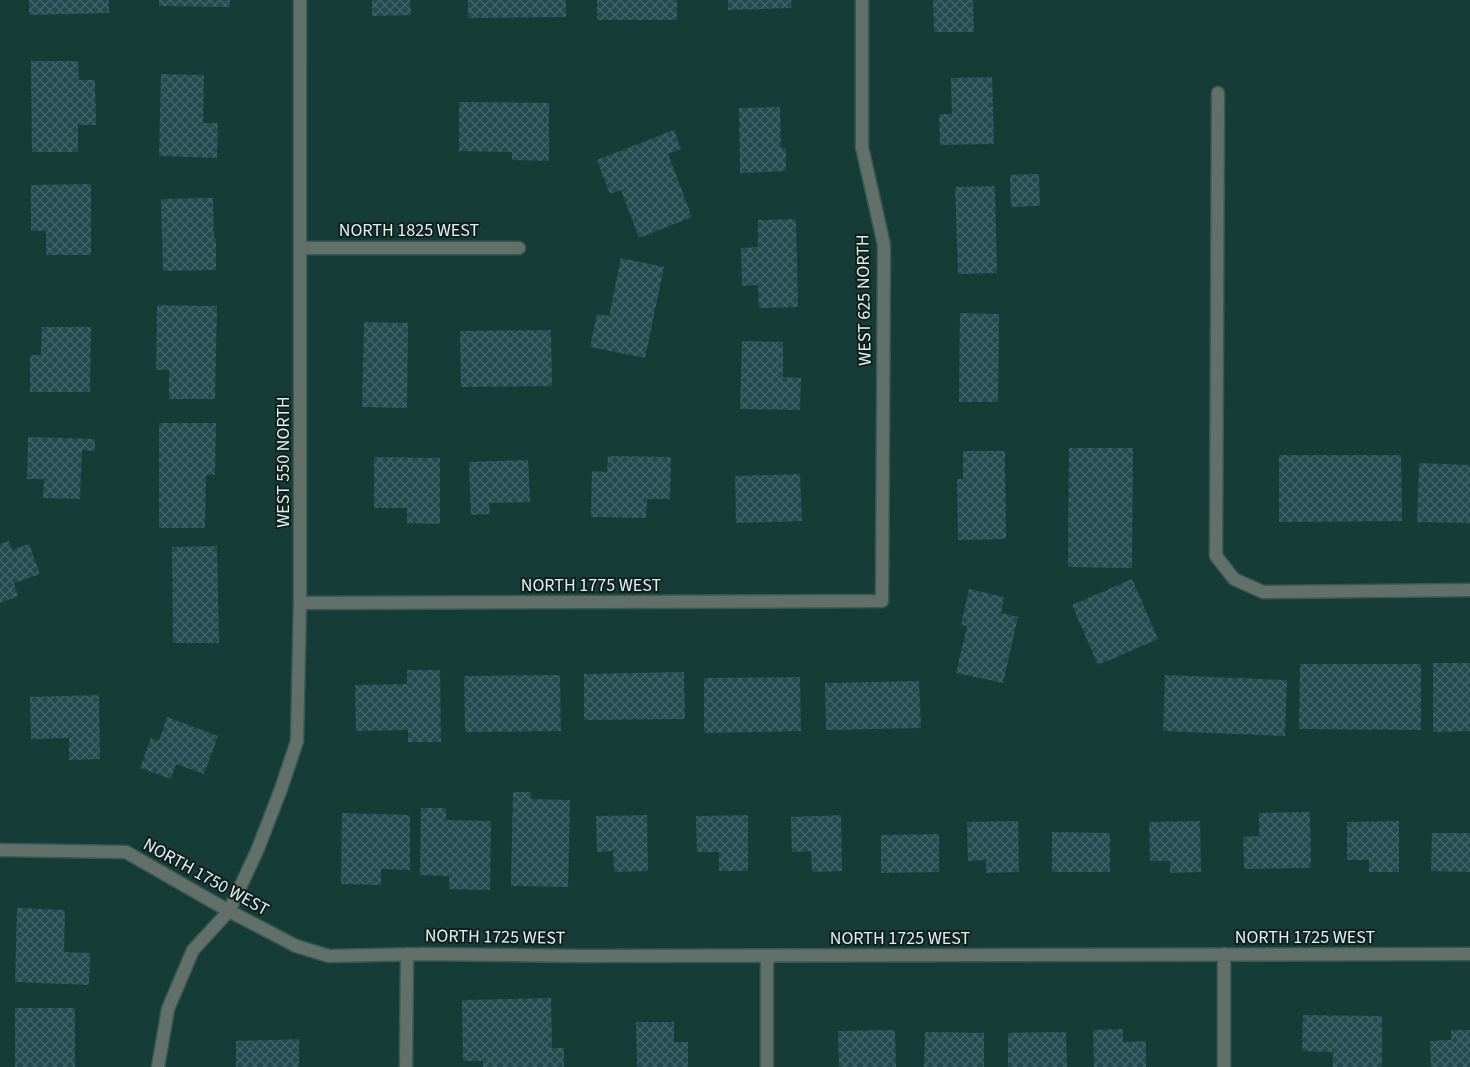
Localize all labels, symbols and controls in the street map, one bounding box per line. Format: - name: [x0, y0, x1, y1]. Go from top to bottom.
- street label: NORTH 1825 WEST: [339, 218, 480, 243]
- street label: WEST 625 NORTH: [850, 234, 878, 366]
- street label: WEST 550 NORTH: [271, 396, 296, 528]
- street label: NORTH 1775 WEST: [521, 573, 662, 598]
- street label: NORTH 1750 WEST: [138, 832, 274, 922]
- street label: NORTH 1725 WEST: [425, 923, 566, 951]
- street label: NORTH 1725 WEST: [1235, 925, 1376, 950]
- street label: NORTH 1725 WEST: [830, 926, 971, 951]

